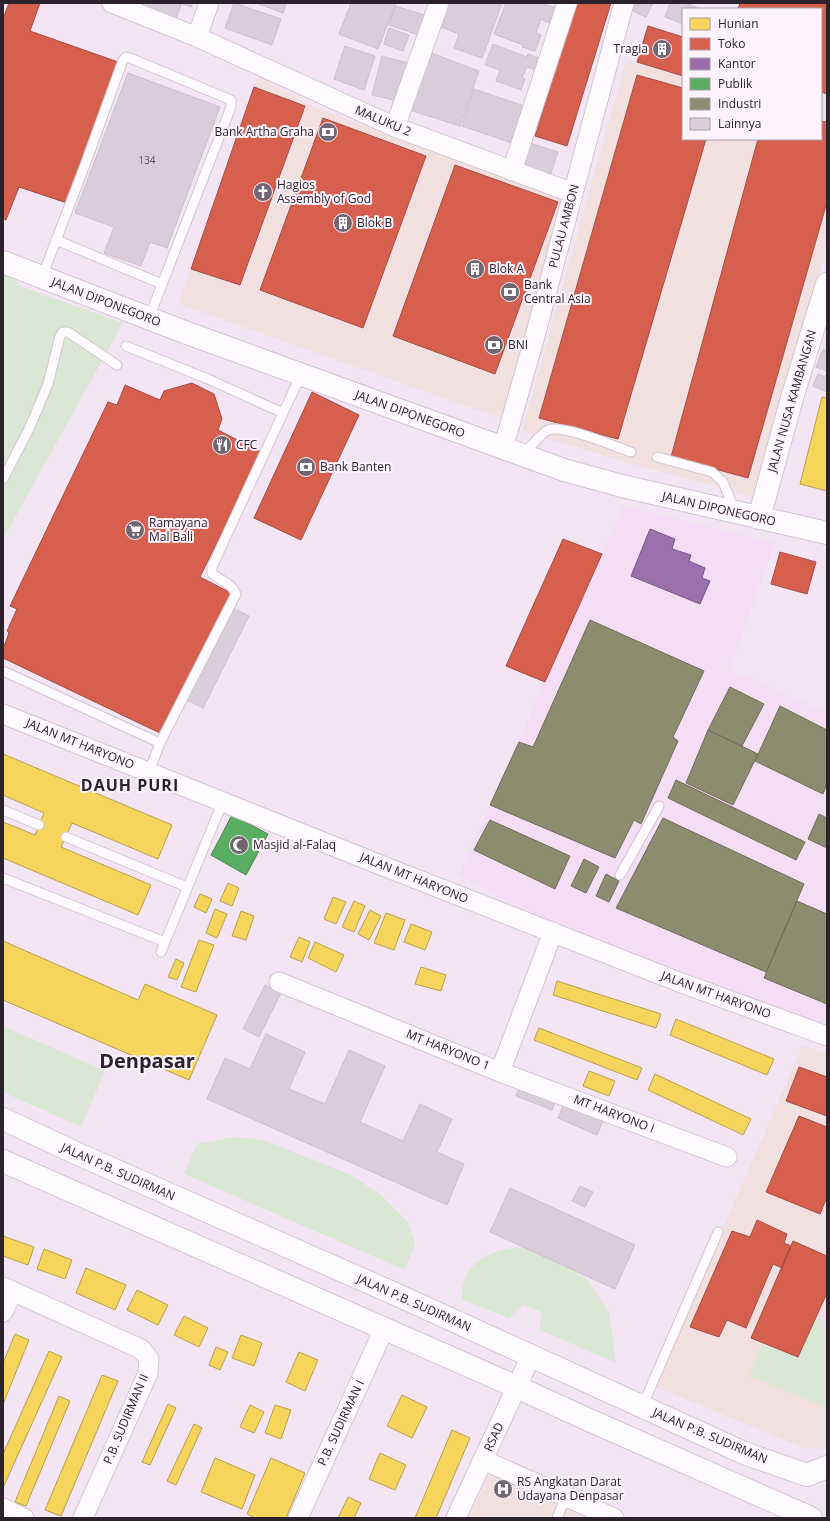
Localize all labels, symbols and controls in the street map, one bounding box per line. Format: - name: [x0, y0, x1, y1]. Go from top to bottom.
- legend: [682, 8, 822, 140]
- text: Hunian: [718, 15, 759, 32]
- text: Toko: [718, 35, 745, 52]
- building icon: Tragia: [651, 38, 673, 60]
- place label: Tragia: [614, 40, 648, 57]
- text: Kantor: [718, 55, 756, 72]
- text: Publik: [718, 75, 753, 92]
- text: Industri: [718, 95, 761, 112]
- street label: MALUKU 2: [353, 101, 414, 140]
- text: Lainnya: [718, 115, 761, 132]
- bank icon: Bank Artha Graha: [317, 121, 339, 143]
- place label: Bank Artha Graha: [215, 123, 314, 140]
- house number: 134: [138, 153, 156, 167]
- place label: Hagios Assembly of God: [277, 176, 371, 207]
- church icon: Hagios Assembly of God: [252, 181, 274, 203]
- street label: PULAU AMBON: [544, 182, 583, 270]
- building icon: Blok B: [332, 212, 354, 234]
- place label: Blok B: [357, 214, 392, 231]
- building icon: Blok A: [464, 258, 486, 280]
- place label: Blok A: [489, 260, 524, 277]
- street label: JALAN DIPONEGORO: [48, 272, 163, 330]
- place label: Bank Central Asia: [524, 276, 591, 307]
- bank icon: Bank Central Asia: [499, 281, 521, 303]
- street label: JALAN NUSA KAMBANGAN: [763, 328, 820, 475]
- bank icon: BNI: [483, 334, 505, 356]
- place label: BNI: [508, 336, 528, 353]
- street label: JALAN DIPONEGORO: [352, 385, 468, 441]
- restaurant icon: CFC: [211, 434, 233, 456]
- place label: CFC: [236, 436, 258, 453]
- bank icon: Bank Banten: [295, 456, 317, 478]
- place label: Bank Banten: [320, 458, 391, 475]
- street label: JALAN DIPONEGORO: [660, 487, 778, 530]
- place label: Ramayana Mal Bali: [149, 514, 208, 545]
- supermarket icon: Ramayana Mal Bali: [124, 519, 146, 541]
- street label: JALAN MT HARYONO: [22, 714, 137, 773]
- district label: DAUH PURI: [81, 774, 179, 796]
- mosque icon: Masjid al-Falaq: [228, 834, 250, 856]
- place label: Masjid al-Falaq: [253, 836, 336, 853]
- street label: JALAN MT HARYONO: [356, 848, 471, 907]
- street label: JALAN MT HARYONO: [658, 966, 773, 1022]
- street label: MT HARYONO 1: [404, 1025, 493, 1074]
- district label: Denpasar: [99, 1047, 195, 1074]
- street label: MT HARYONO I: [571, 1090, 657, 1137]
- street label: JALAN P.B. SUDIRMAN: [57, 1138, 178, 1204]
- street label: JALAN P.B. SUDIRMAN: [353, 1269, 474, 1335]
- street label: P.B. SUDIRMAN II: [99, 1371, 152, 1467]
- street label: P.B. SUDIRMAN I: [313, 1377, 368, 1469]
- street label: JALAN P.B. SUDIRMAN: [649, 1403, 770, 1467]
- street label: RSAD: [479, 1419, 508, 1454]
- place label: RS Angkatan Darat Udayana Denpasar: [517, 1473, 624, 1504]
- hospital icon: RS Angkatan Darat Udayana Denpasar: [492, 1478, 514, 1500]

